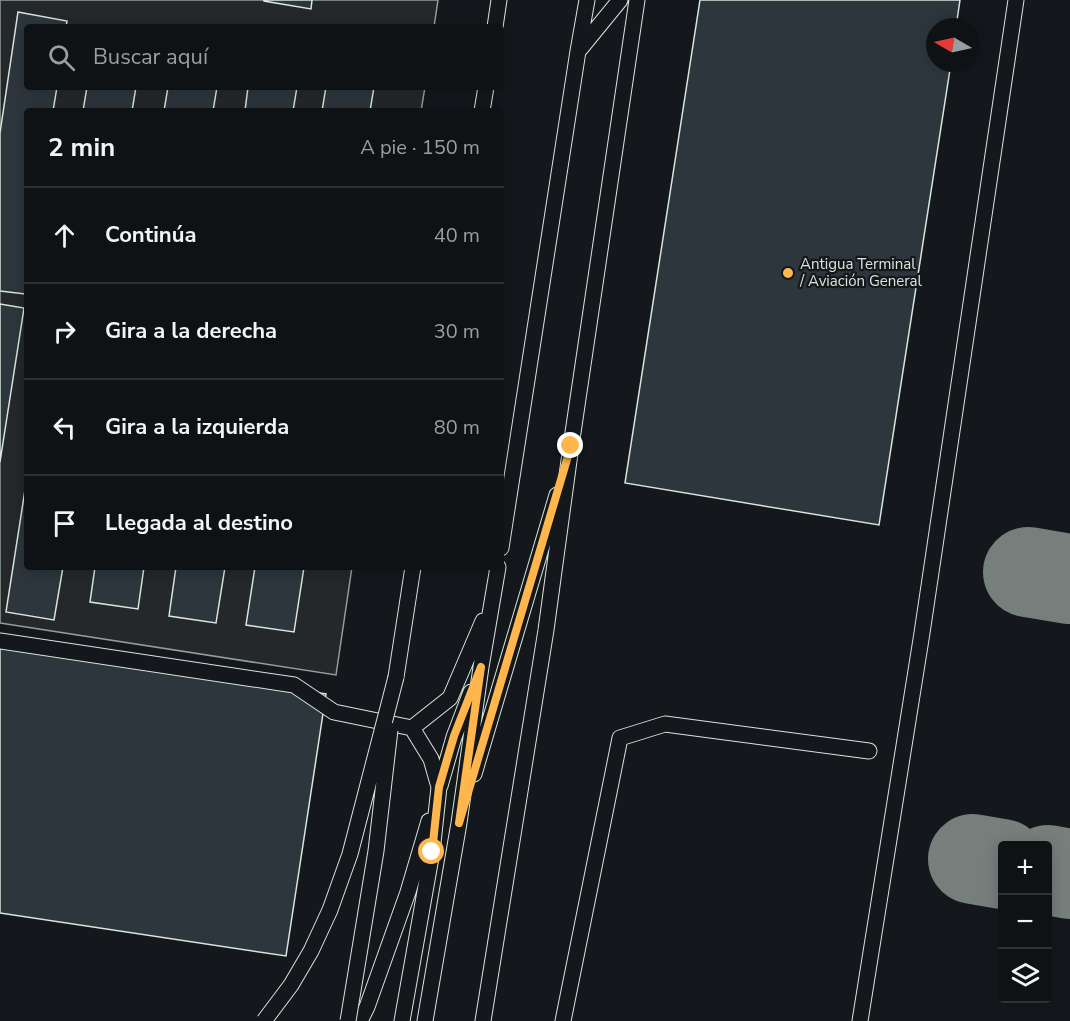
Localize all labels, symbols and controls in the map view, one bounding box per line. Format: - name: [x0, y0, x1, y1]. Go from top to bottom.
- north arrow: [926, 18, 980, 72]
- search box: [24, 24, 504, 90]
- icon: search: [45, 41, 78, 74]
- text: Buscar aquí: [93, 42, 208, 72]
- text: 2 min: [48, 130, 115, 165]
- text: A pie · 150 m: [360, 134, 480, 161]
- icon: ahead: [48, 219, 81, 252]
- text: Continúa: [105, 220, 196, 250]
- text: 40 m: [434, 222, 480, 249]
- place label: Antigua Terminal / Aviación General: [799, 254, 923, 291]
- marker: Antigua Terminal / Aviación General: [781, 266, 795, 280]
- icon: right: [48, 315, 81, 348]
- text: Gira a la derecha: [105, 316, 277, 346]
- text: 30 m: [434, 318, 480, 345]
- icon: left: [48, 411, 81, 444]
- text: Gira a la izquierda: [105, 412, 289, 442]
- text: 80 m: [434, 414, 480, 441]
- route end: [557, 432, 583, 458]
- icon: arrive: [48, 507, 81, 540]
- text: Llegada al destino: [105, 508, 293, 538]
- route start: [418, 838, 444, 864]
- map controls: [998, 841, 1052, 1003]
- button: +: [998, 841, 1052, 895]
- button: −: [998, 895, 1052, 949]
- button: layers: [998, 949, 1052, 1003]

